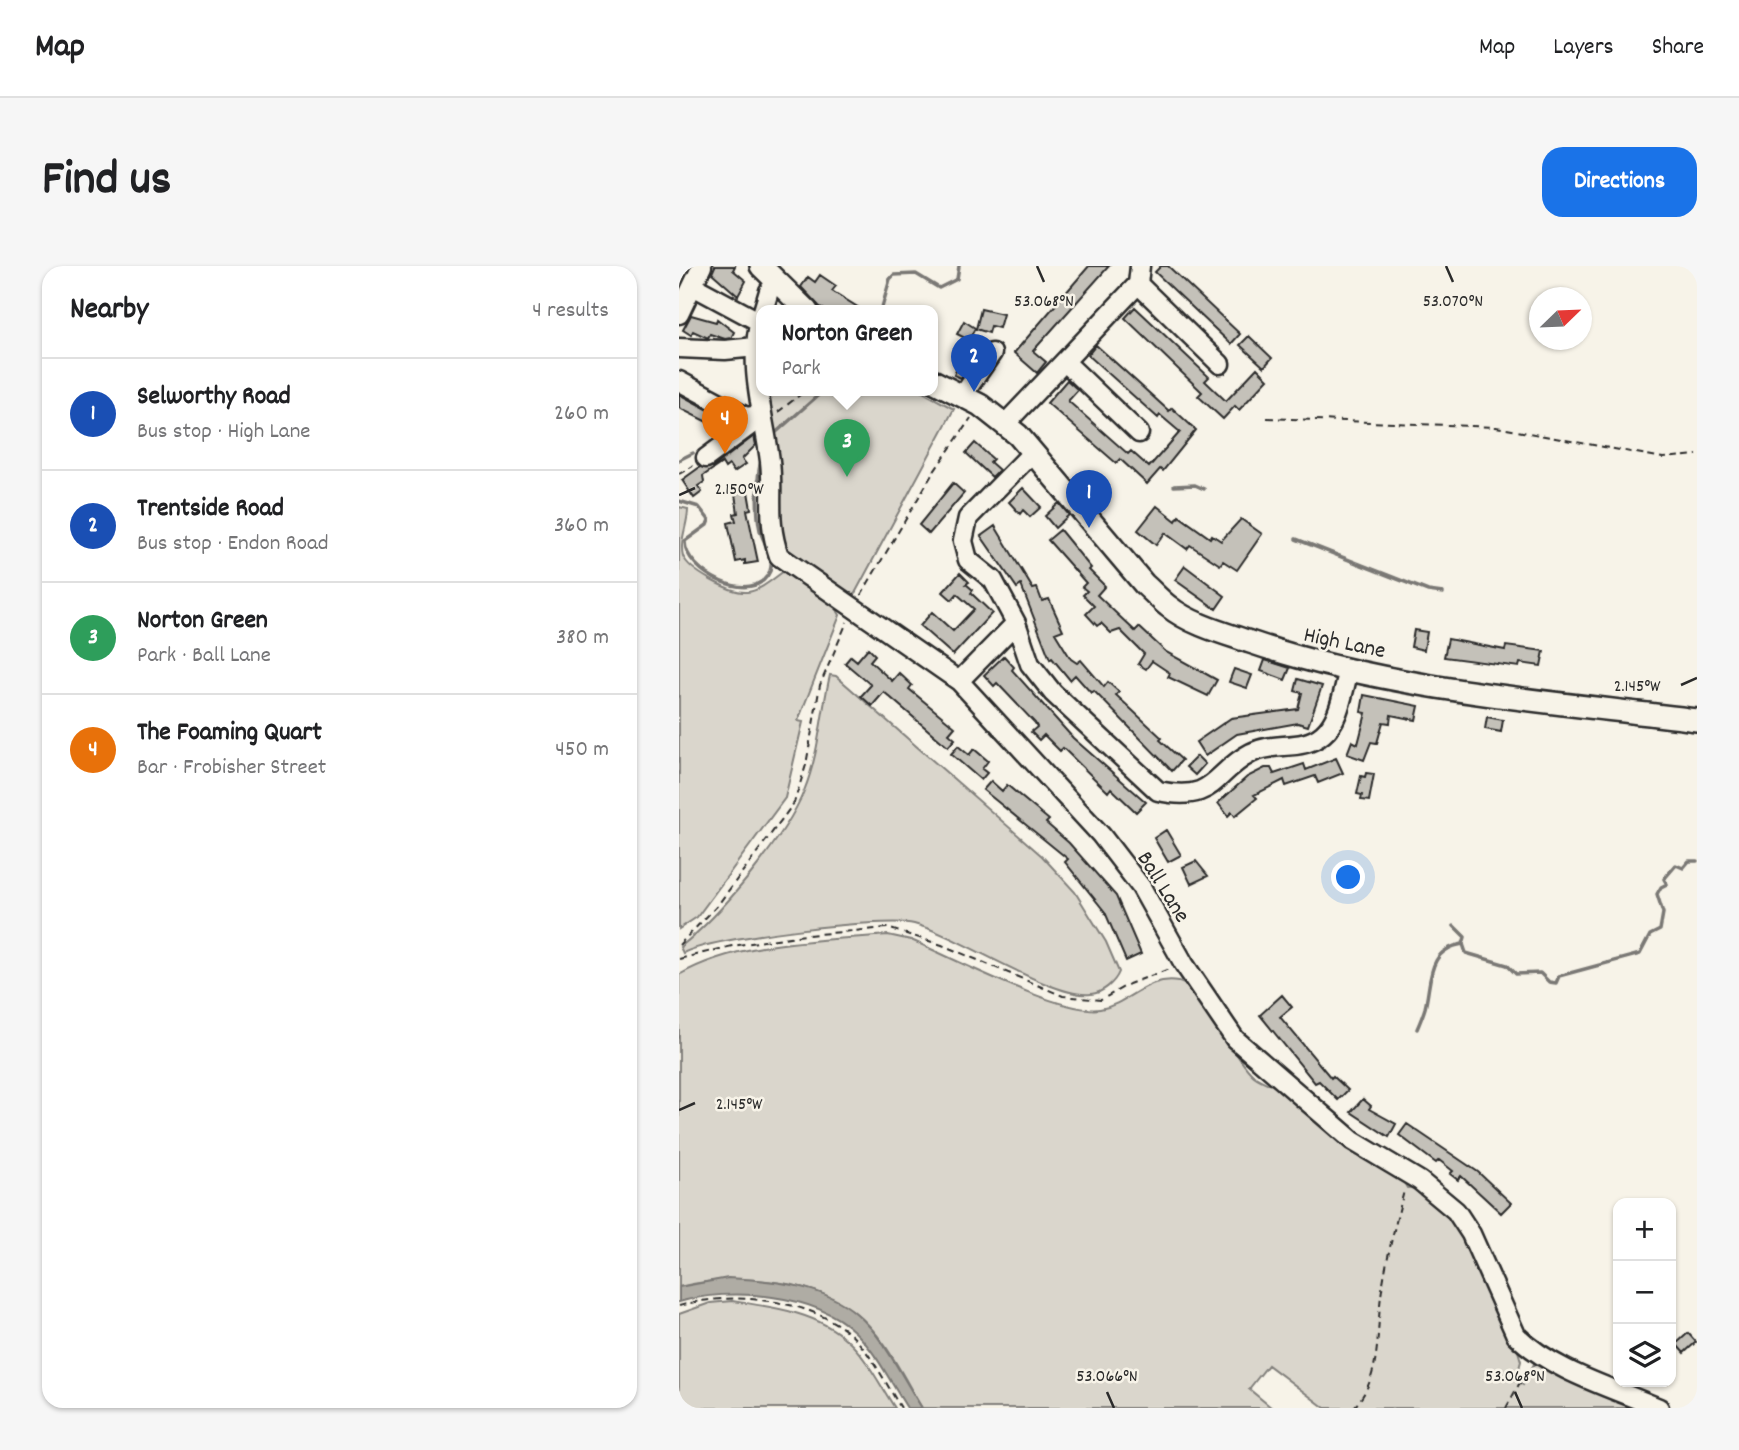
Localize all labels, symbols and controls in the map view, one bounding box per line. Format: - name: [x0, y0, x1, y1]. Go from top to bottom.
- text: Map: [35, 25, 85, 72]
- text: Map: [1479, 31, 1515, 65]
- text: Layers: [1553, 31, 1614, 65]
- text: Share: [1652, 31, 1704, 65]
- text: Find us: [42, 147, 171, 217]
- button: Directions: [1542, 147, 1697, 217]
- north arrow: [1529, 287, 1592, 350]
- text: Nearby: [70, 290, 148, 333]
- text: 53.068°N: [1014, 290, 1074, 315]
- text: 53.070°N: [1423, 290, 1483, 315]
- text: 4 results: [532, 295, 609, 328]
- popup: [756, 305, 938, 396]
- text: Norton Green: [782, 316, 912, 353]
- pin: 2: [951, 334, 997, 392]
- text: Park: [782, 353, 821, 386]
- text: Selworthy Road: [137, 379, 291, 416]
- pin: 4: [702, 396, 748, 454]
- text: 1: [90, 398, 96, 431]
- text: 260 m: [554, 398, 609, 431]
- text: Bus stop · High Lane: [137, 416, 310, 449]
- pin: 3: [824, 419, 870, 477]
- pin: 1: [1066, 470, 1112, 528]
- text: 2.150°W: [714, 478, 764, 503]
- text: Trentside Road: [137, 491, 284, 528]
- text: 2: [88, 510, 98, 543]
- text: 360 m: [554, 510, 609, 543]
- text: Bus stop · Endon Road: [137, 528, 329, 561]
- text: Norton Green: [137, 603, 268, 640]
- street label: High Lane: [1300, 620, 1388, 669]
- text: 3: [88, 622, 98, 655]
- text: 380 m: [556, 622, 609, 655]
- text: Park · Ball Lane: [137, 640, 271, 673]
- text: 2.145°W: [1614, 675, 1661, 700]
- text: The Foaming Quart: [137, 715, 322, 752]
- text: 4: [88, 734, 98, 767]
- text: 450 m: [555, 734, 609, 767]
- text: Bar · Frobisher Street: [137, 752, 326, 785]
- street label: Ball Lane: [1127, 846, 1197, 930]
- your location: [1331, 860, 1365, 894]
- text: 2.145°W: [716, 1093, 763, 1118]
- map controls: [1613, 1198, 1676, 1387]
- button: +: [1613, 1198, 1676, 1261]
- button: −: [1613, 1261, 1676, 1324]
- button: layers: [1613, 1324, 1676, 1387]
- text: 53.066°N: [1076, 1365, 1138, 1390]
- text: 53.068°N: [1485, 1365, 1545, 1390]

